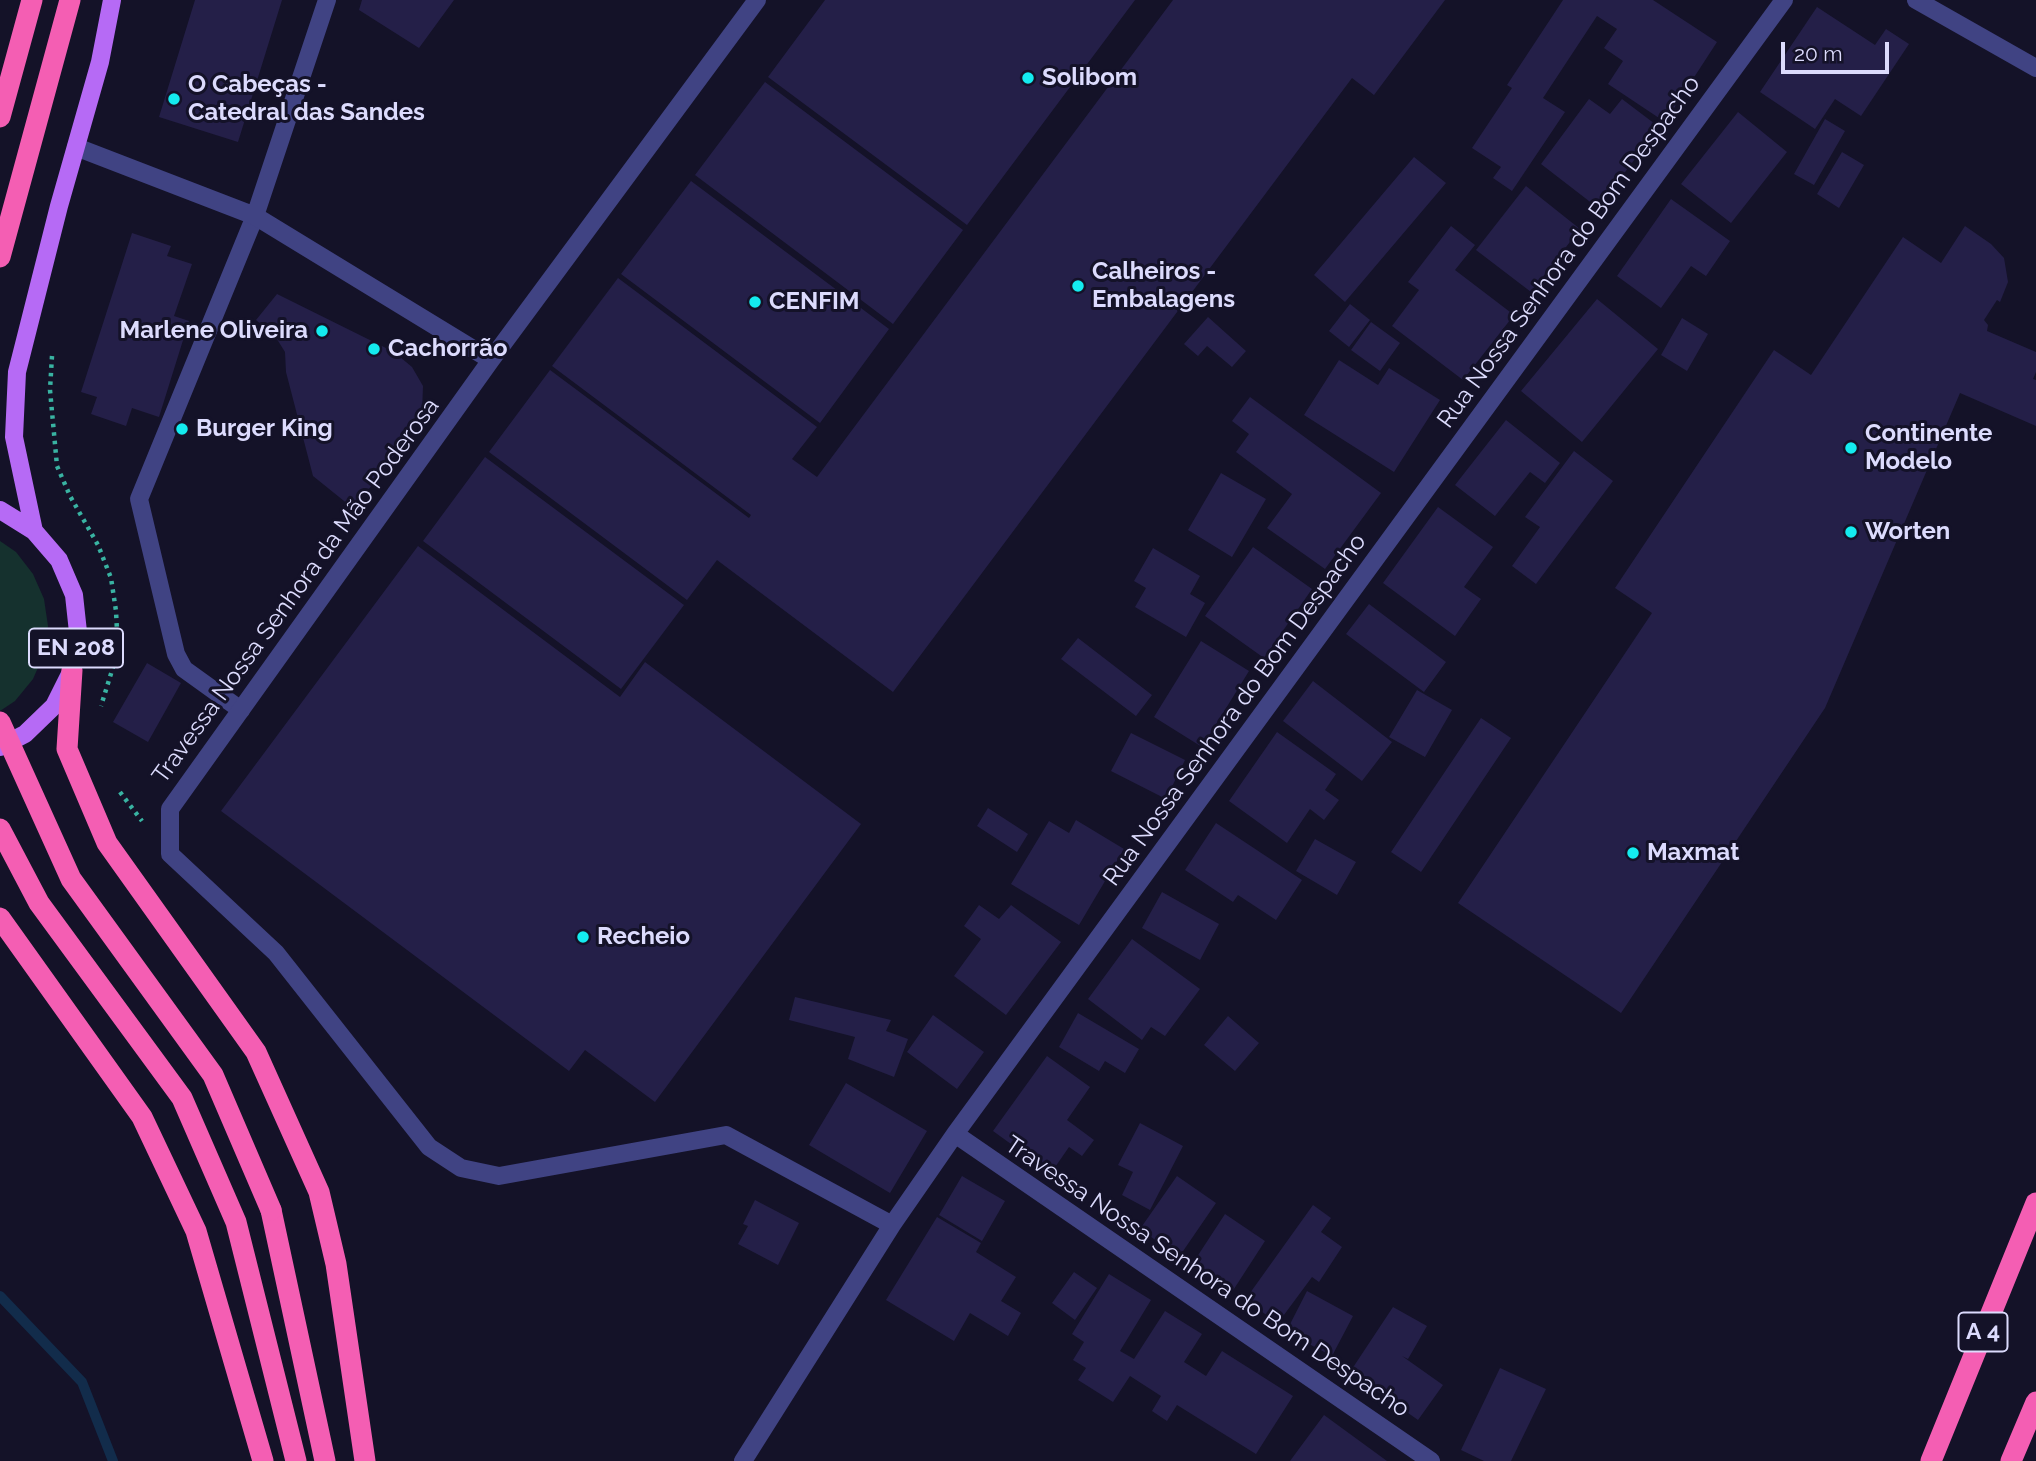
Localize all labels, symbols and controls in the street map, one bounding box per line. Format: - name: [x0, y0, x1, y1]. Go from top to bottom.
- scale bar: [1784, 28, 1892, 72]
- text: 20 m: [1794, 41, 1842, 66]
- place label: Solibom: [1042, 64, 1137, 92]
- marker: Solibom: [1020, 70, 1036, 86]
- street label: Rua Nossa Senhora do Bom Despacho: [1431, 70, 1707, 434]
- place label: O Cabeças - Catedral das Sandes: [188, 71, 425, 127]
- marker: O Cabeças - Catedral das Sandes: [166, 91, 182, 107]
- place label: Calheiros - Embalagens: [1092, 258, 1235, 314]
- marker: Calheiros - Embalagens: [1070, 278, 1086, 294]
- place label: CENFIM: [769, 288, 860, 316]
- marker: CENFIM: [747, 294, 763, 310]
- place label: Marlene Oliveira: [120, 317, 308, 345]
- marker: Marlene Oliveira: [314, 323, 330, 339]
- place label: Cachorrão: [388, 335, 508, 363]
- marker: Cachorrão: [366, 341, 382, 357]
- street label: Travessa Nossa Senhora da Mão Poderosa: [146, 393, 446, 789]
- place label: Burger King: [196, 415, 333, 443]
- place label: Continente Modelo: [1865, 420, 1992, 476]
- marker: Burger King: [174, 421, 190, 437]
- marker: Continente Modelo: [1843, 440, 1859, 456]
- place label: Worten: [1865, 518, 1950, 546]
- marker: Worten: [1843, 524, 1859, 540]
- street label: Rua Nossa Senhora do Bom Despacho: [1097, 528, 1373, 892]
- road number: EN 208: [29, 628, 123, 668]
- place label: Maxmat: [1647, 839, 1739, 867]
- marker: Maxmat: [1625, 845, 1641, 861]
- place label: Recheio: [597, 923, 690, 951]
- marker: Recheio: [575, 929, 591, 945]
- street label: Travessa Nossa Senhora do Bom Despacho: [999, 1130, 1415, 1424]
- road number: A 4: [1958, 1312, 2008, 1352]

